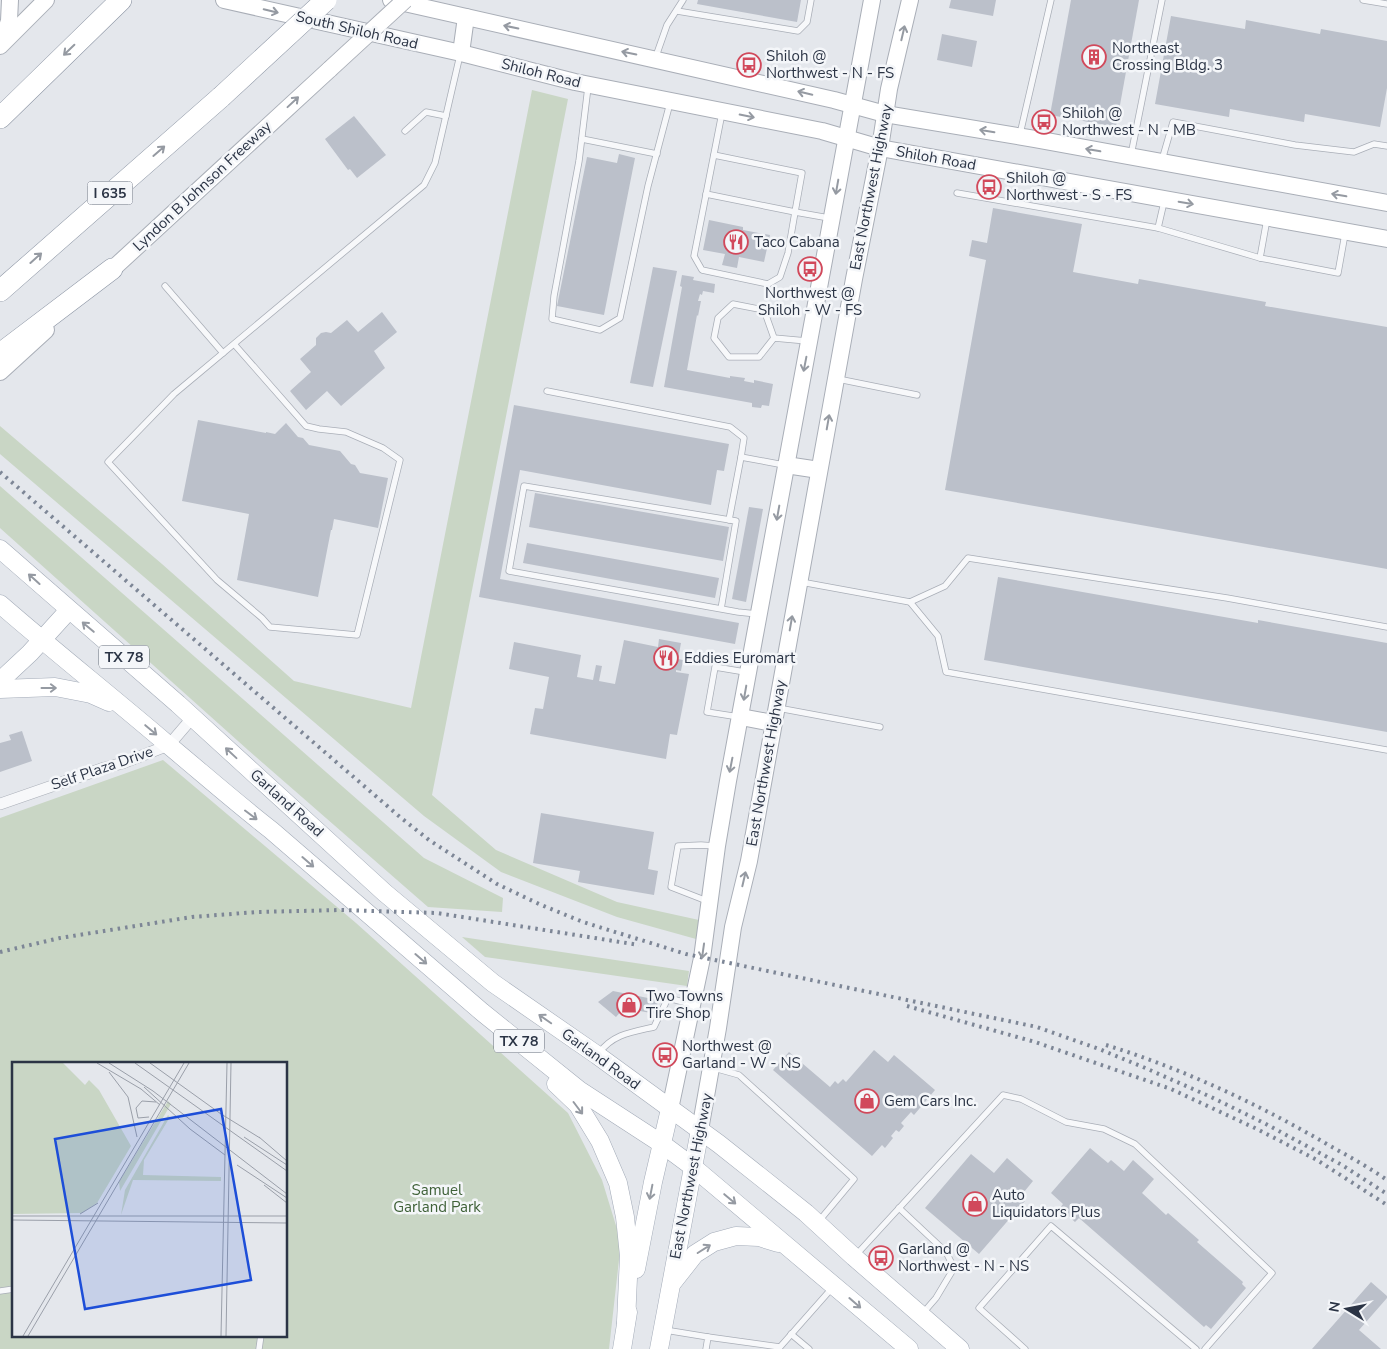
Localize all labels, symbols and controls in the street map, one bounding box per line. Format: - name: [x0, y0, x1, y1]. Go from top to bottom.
- street label: South Shiloh Road: [294, 6, 420, 54]
- one-way arrow: [263, 7, 279, 16]
- one-way arrow: [504, 22, 520, 31]
- one-way arrow: [899, 25, 908, 41]
- place label: Northeast Crossing Bldg. 3: [1112, 38, 1223, 75]
- one-way arrow: [63, 44, 76, 56]
- building icon: Northeast Crossing Bldg. 3: [1081, 44, 1107, 70]
- place label: Shiloh @ Northwest - N - FS: [766, 46, 894, 83]
- one-way arrow: [622, 48, 638, 57]
- bus stop icon: Shiloh @ Northwest - N - FS: [736, 52, 762, 78]
- street label: Shiloh Road: [499, 53, 583, 93]
- one-way arrow: [797, 88, 813, 97]
- one-way arrow: [287, 96, 300, 108]
- street label: East Northwest Highway: [845, 102, 897, 272]
- place label: Shiloh @ Northwest - N - MB: [1062, 103, 1196, 140]
- bus stop icon: Shiloh @ Northwest - N - MB: [1031, 109, 1057, 135]
- one-way arrow: [738, 112, 754, 122]
- street label: Lyndon B Johnson Freeway: [128, 116, 276, 256]
- one-way arrow: [979, 126, 995, 136]
- street label: Shiloh Road: [894, 141, 978, 175]
- one-way arrow: [1085, 144, 1101, 154]
- one-way arrow: [152, 145, 165, 157]
- place label: Shiloh @ Northwest - S - FS: [1006, 168, 1132, 205]
- bus stop icon: Shiloh @ Northwest - S - FS: [976, 174, 1002, 200]
- one-way arrow: [832, 178, 842, 194]
- road number: I 635: [88, 182, 132, 204]
- one-way arrow: [1331, 189, 1347, 199]
- one-way arrow: [1178, 199, 1194, 209]
- restaurant icon: Taco Cabana: [723, 229, 749, 255]
- place label: Taco Cabana: [754, 232, 840, 252]
- one-way arrow: [30, 252, 43, 264]
- bus stop icon: Northwest @ Shiloh - W - FS: [797, 256, 823, 282]
- place label: Northwest @ Shiloh - W - FS: [758, 283, 862, 320]
- one-way arrow: [800, 355, 809, 371]
- one-way arrow: [823, 414, 833, 430]
- one-way arrow: [772, 505, 782, 521]
- one-way arrow: [28, 574, 41, 585]
- one-way arrow: [787, 616, 797, 632]
- one-way arrow: [82, 621, 95, 632]
- restaurant icon: Eddies Euromart: [653, 645, 679, 671]
- road number: TX 78: [99, 646, 149, 669]
- place label: Eddies Euromart: [684, 648, 796, 668]
- street label: East Northwest Highway: [742, 678, 791, 848]
- one-way arrow: [40, 683, 56, 693]
- one-way arrow: [740, 685, 749, 701]
- one-way arrow: [144, 724, 157, 735]
- street label: Self Plaza Drive: [48, 741, 156, 795]
- one-way arrow: [225, 747, 238, 759]
- one-way arrow: [726, 757, 736, 773]
- street label: Garland Road: [246, 765, 328, 841]
- one-way arrow: [244, 809, 257, 820]
- one-way arrow: [301, 856, 314, 867]
- one-way arrow: [740, 872, 749, 888]
- one-way arrow: [698, 942, 708, 958]
- one-way arrow: [415, 953, 428, 965]
- place label: Two Towns Tire Shop: [646, 986, 723, 1023]
- shop icon: Two Towns Tire Shop: [616, 992, 642, 1018]
- one-way arrow: [538, 1014, 552, 1024]
- street label: Garland Road: [558, 1024, 644, 1094]
- road number: TX 78: [494, 1030, 544, 1052]
- place label: Northwest @ Garland - W - NS: [682, 1036, 801, 1073]
- bus stop icon: Northwest @ Garland - W - NS: [652, 1042, 678, 1068]
- inset map: [12, 1062, 288, 1336]
- shop icon: Gem Cars Inc.: [854, 1088, 880, 1114]
- street label: East Northwest Highway: [665, 1091, 717, 1261]
- place label: Gem Cars Inc.: [884, 1091, 977, 1111]
- one-way arrow: [573, 1101, 584, 1114]
- park label: Samuel Garland Park: [393, 1180, 481, 1217]
- one-way arrow: [646, 1183, 655, 1199]
- place label: Auto Liquidators Plus: [992, 1185, 1100, 1222]
- shop icon: Auto Liquidators Plus: [962, 1191, 988, 1217]
- one-way arrow: [723, 1193, 736, 1204]
- place label: Garland @ Northwest - N - NS: [898, 1239, 1029, 1276]
- one-way arrow: [696, 1243, 710, 1253]
- bus stop icon: Garland @ Northwest - N - NS: [868, 1245, 894, 1271]
- north arrow: [1322, 1284, 1372, 1334]
- one-way arrow: [848, 1297, 861, 1308]
- text: N: [1324, 1300, 1345, 1314]

